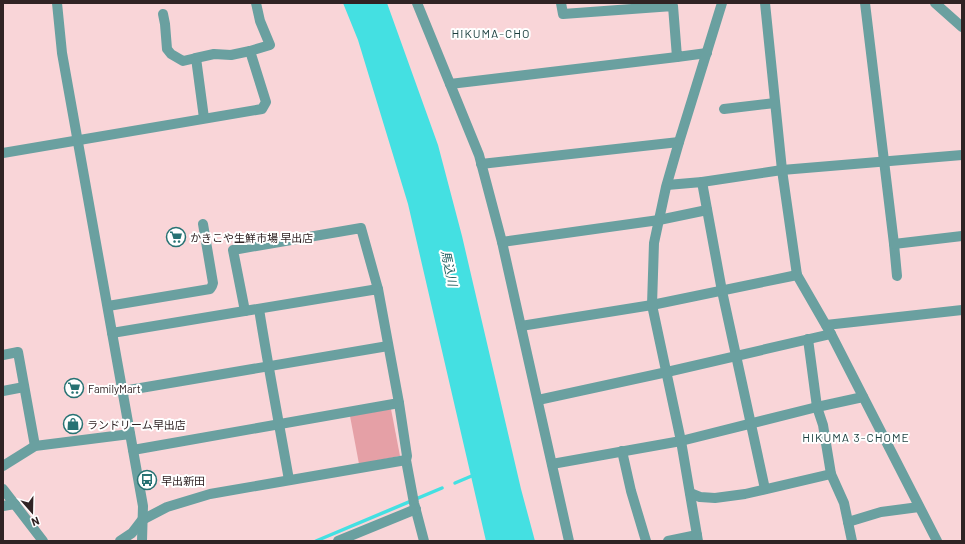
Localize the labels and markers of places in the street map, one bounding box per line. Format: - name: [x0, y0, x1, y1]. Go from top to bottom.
- supermarket icon: かきこや生鮮市場 早出店: [165, 226, 187, 248]
- place label: かきこや生鮮市場 早出店: [190, 231, 313, 244]
- supermarket icon: FamilyMart: [63, 377, 85, 399]
- place label: FamilyMart: [88, 382, 141, 395]
- shop icon: ランドリーム早出店: [62, 413, 84, 435]
- place label: ランドリーム早出店: [87, 418, 186, 431]
- bus stop icon: 早出新田: [136, 469, 158, 491]
- place label: 早出新田: [161, 474, 205, 487]

